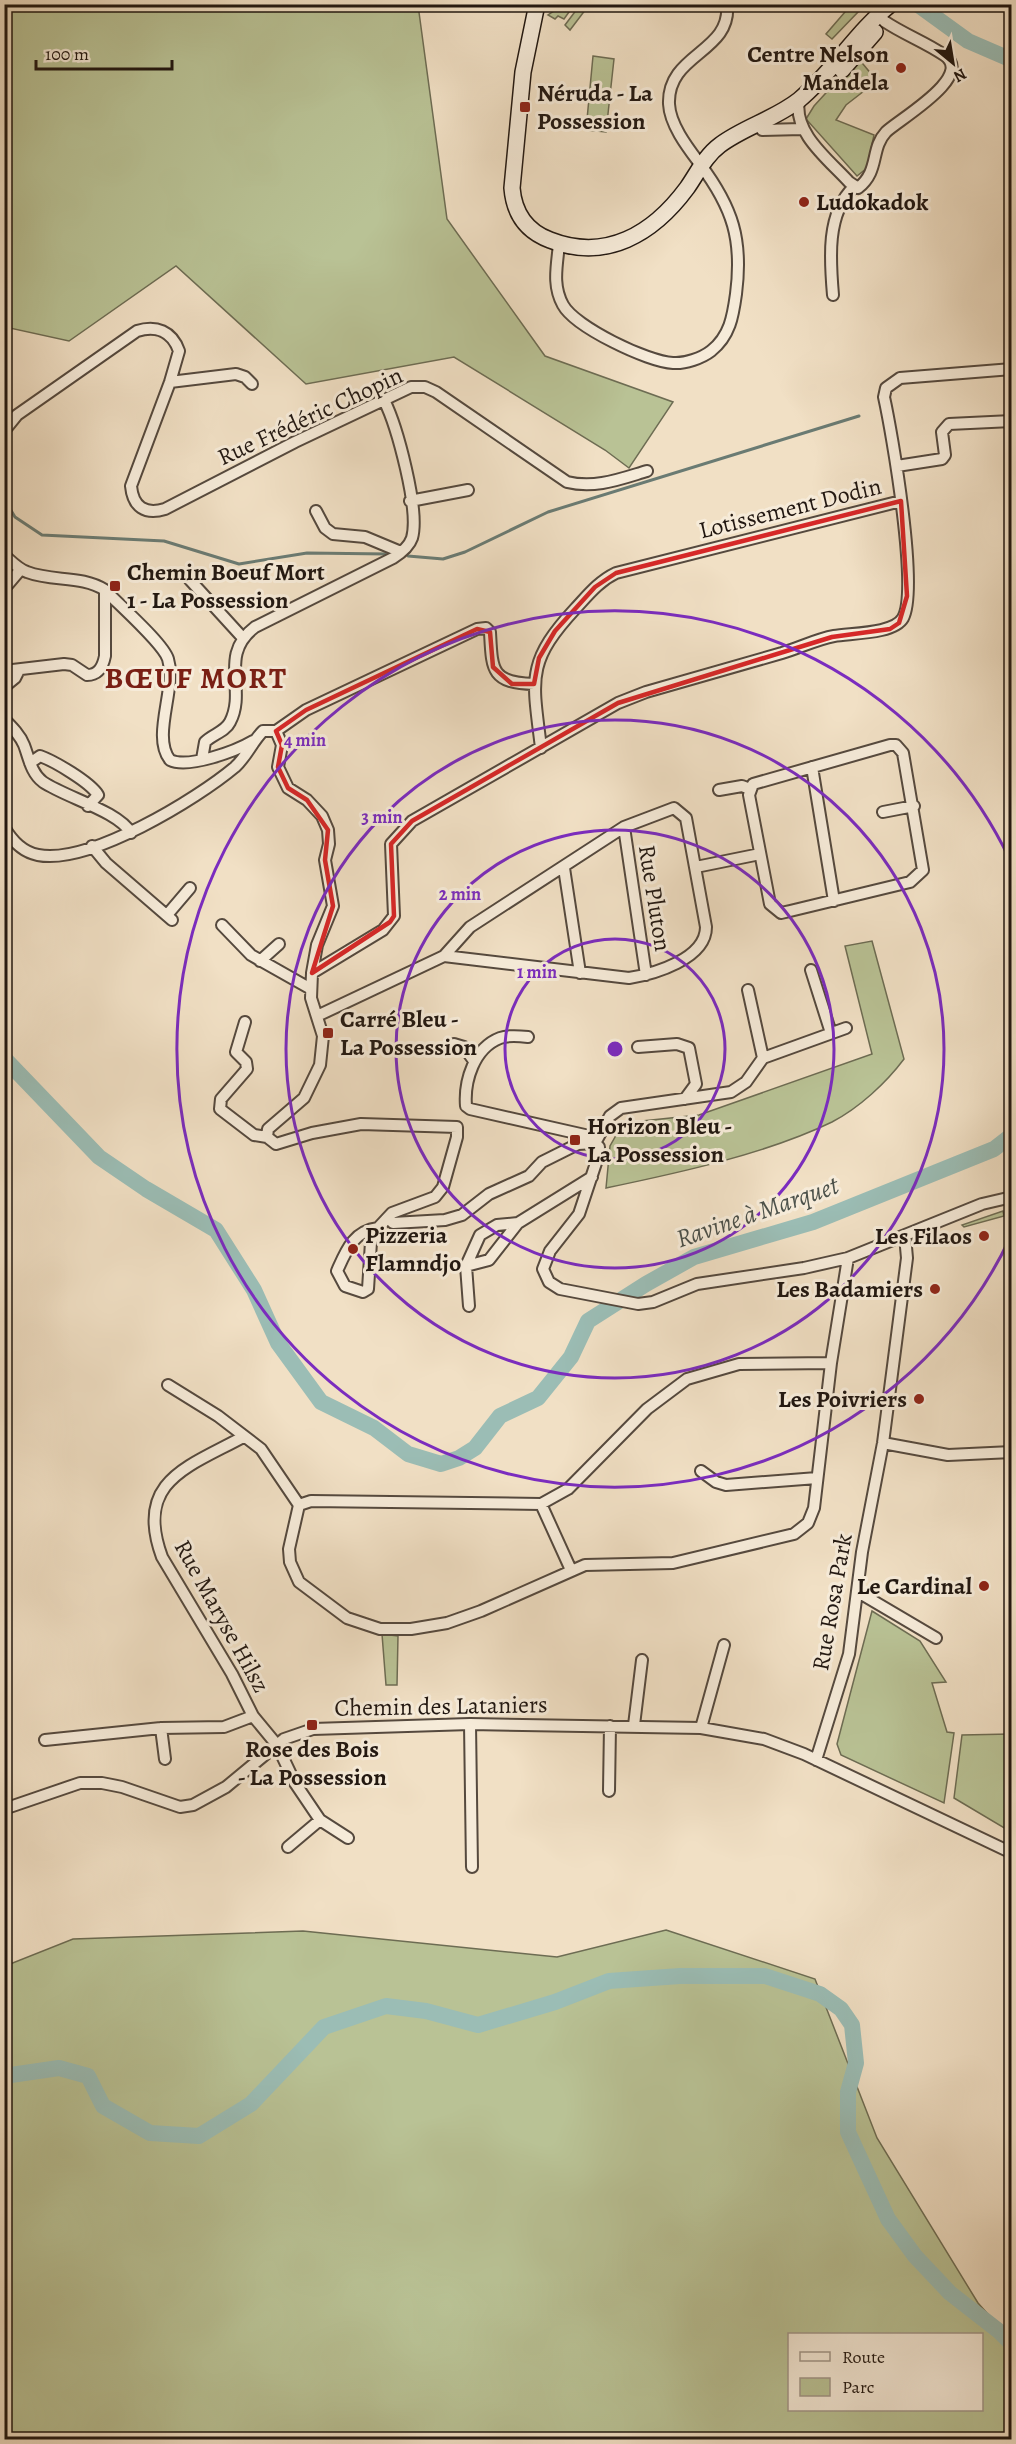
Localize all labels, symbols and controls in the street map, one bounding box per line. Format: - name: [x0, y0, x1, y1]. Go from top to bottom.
- scale bar: [36, 33, 172, 71]
- north arrow: [923, 33, 983, 93]
- place label: Centre Nelson Mandela: [747, 38, 890, 98]
- text: 100 m: [45, 42, 89, 66]
- marker: Centre Nelson Mandela: [894, 61, 908, 75]
- text: N: [949, 63, 971, 88]
- place label: Néruda - La Possession: [537, 77, 653, 137]
- marker: Néruda - La Possession: [518, 100, 532, 114]
- place label: Ludokadok: [816, 186, 929, 218]
- marker: Ludokadok: [797, 195, 811, 209]
- street label: Rue Frédéric Chopin: [212, 359, 408, 473]
- street label: Lotissement Dodin: [695, 470, 885, 546]
- place label: Chemin Boeuf Mort 1 - La Possession: [127, 556, 325, 616]
- marker: Chemin Boeuf Mort 1 - La Possession: [108, 579, 122, 593]
- district label: BŒUF MORT: [105, 658, 287, 698]
- text: 4 min: [284, 728, 326, 752]
- text: 3 min: [361, 805, 403, 829]
- street label: Rue Pluton: [631, 842, 679, 954]
- text: 2 min: [439, 882, 481, 906]
- text: 1 min: [517, 960, 557, 984]
- place label: Carré Bleu - La Possession: [340, 1003, 478, 1063]
- marker: Carré Bleu - La Possession: [321, 1026, 335, 1040]
- centre of rings: [605, 1039, 625, 1059]
- place label: Horizon Bleu - La Possession: [587, 1110, 733, 1170]
- marker: Horizon Bleu - La Possession: [568, 1133, 582, 1147]
- water label: Ravine à Marquet: [671, 1167, 844, 1256]
- place label: Pizzeria Flamndjo: [365, 1219, 461, 1279]
- place label: Les Filaos: [875, 1220, 972, 1252]
- marker: Les Filaos: [977, 1229, 991, 1243]
- marker: Pizzeria Flamndjo: [346, 1242, 360, 1256]
- place label: Les Badamiers: [776, 1273, 923, 1305]
- marker: Les Badamiers: [928, 1282, 942, 1296]
- place label: Les Poivriers: [778, 1383, 907, 1415]
- marker: Les Poivriers: [912, 1392, 926, 1406]
- street label: Rue Rosa Park: [804, 1531, 860, 1673]
- street label: Rue Maryse Hilsz: [167, 1534, 277, 1698]
- place label: Le Cardinal: [857, 1570, 973, 1602]
- marker: Le Cardinal: [977, 1579, 991, 1593]
- street label: Chemin des Lataniers: [334, 1688, 548, 1724]
- marker: Rose des Bois - La Possession: [305, 1718, 319, 1732]
- place label: Rose des Bois - La Possession: [237, 1733, 387, 1793]
- legend: [788, 2333, 983, 2411]
- text: Route: [842, 2345, 885, 2369]
- text: Parc: [842, 2375, 874, 2399]

